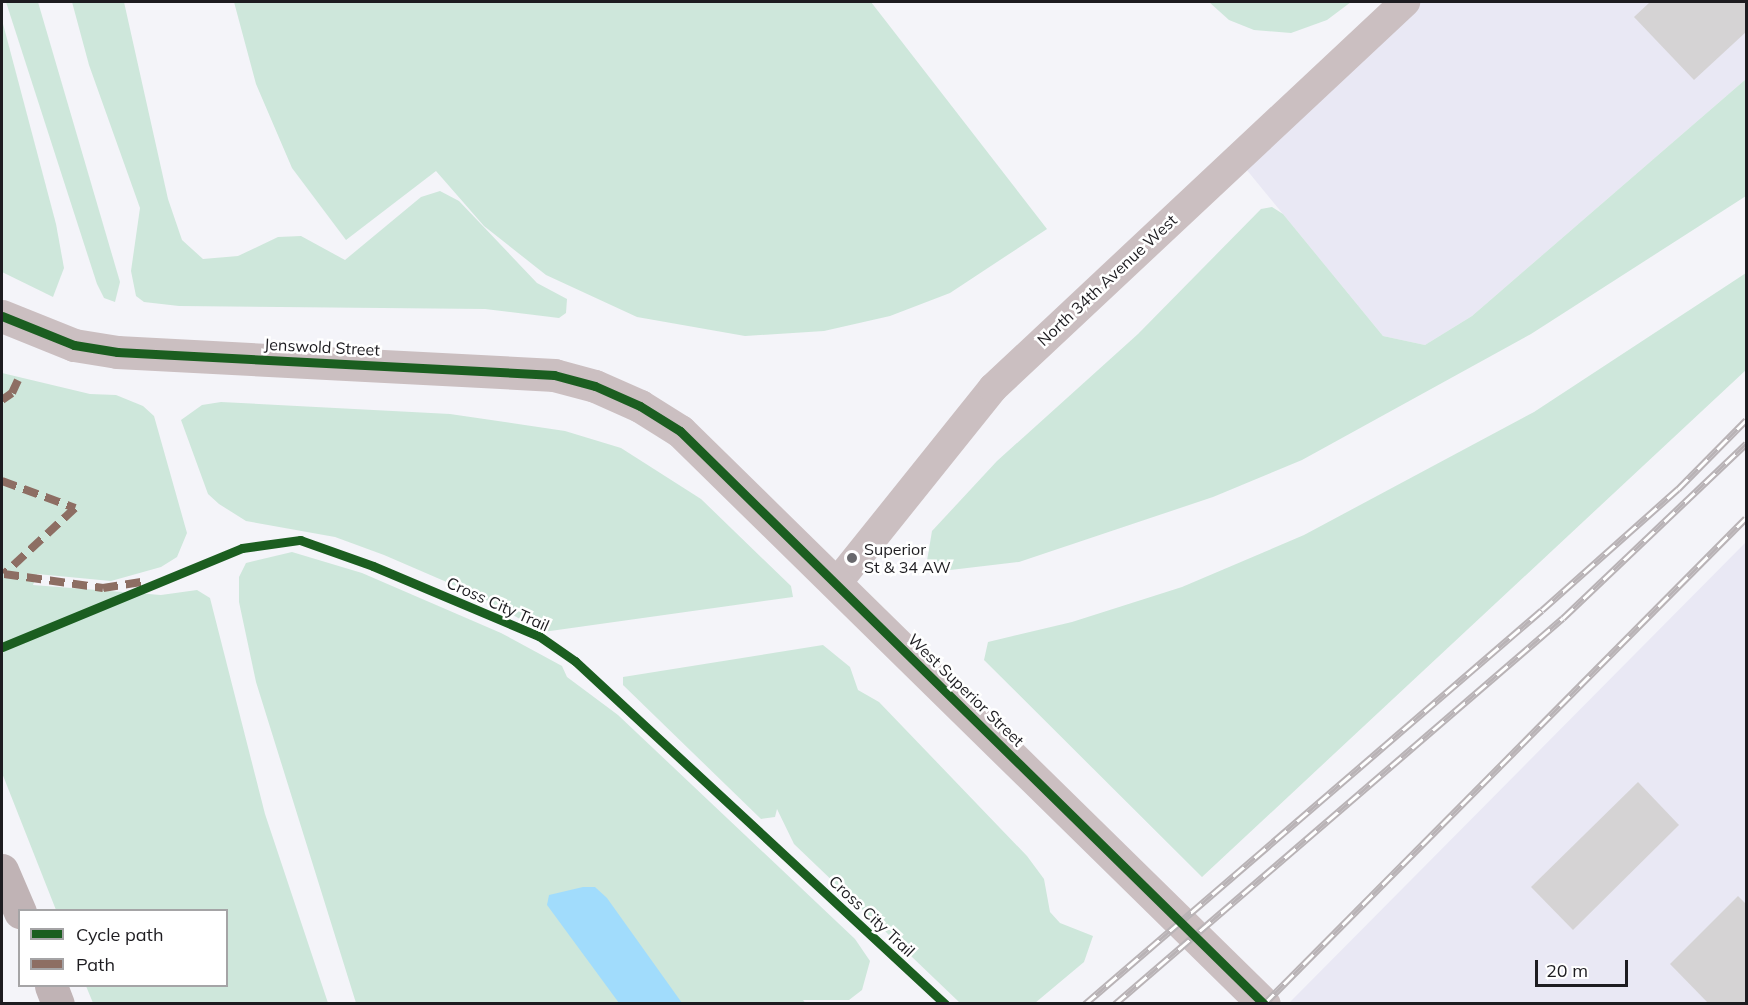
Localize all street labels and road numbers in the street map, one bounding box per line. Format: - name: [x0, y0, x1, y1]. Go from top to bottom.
- street label: North 34th Avenue West: [1033, 210, 1181, 350]
- street label: Jenswold Street: [264, 334, 380, 360]
- street label: Cross City Trail: [444, 573, 552, 635]
- street label: West Superior Street: [904, 630, 1028, 750]
- street label: Cross City Trail: [825, 871, 919, 961]

